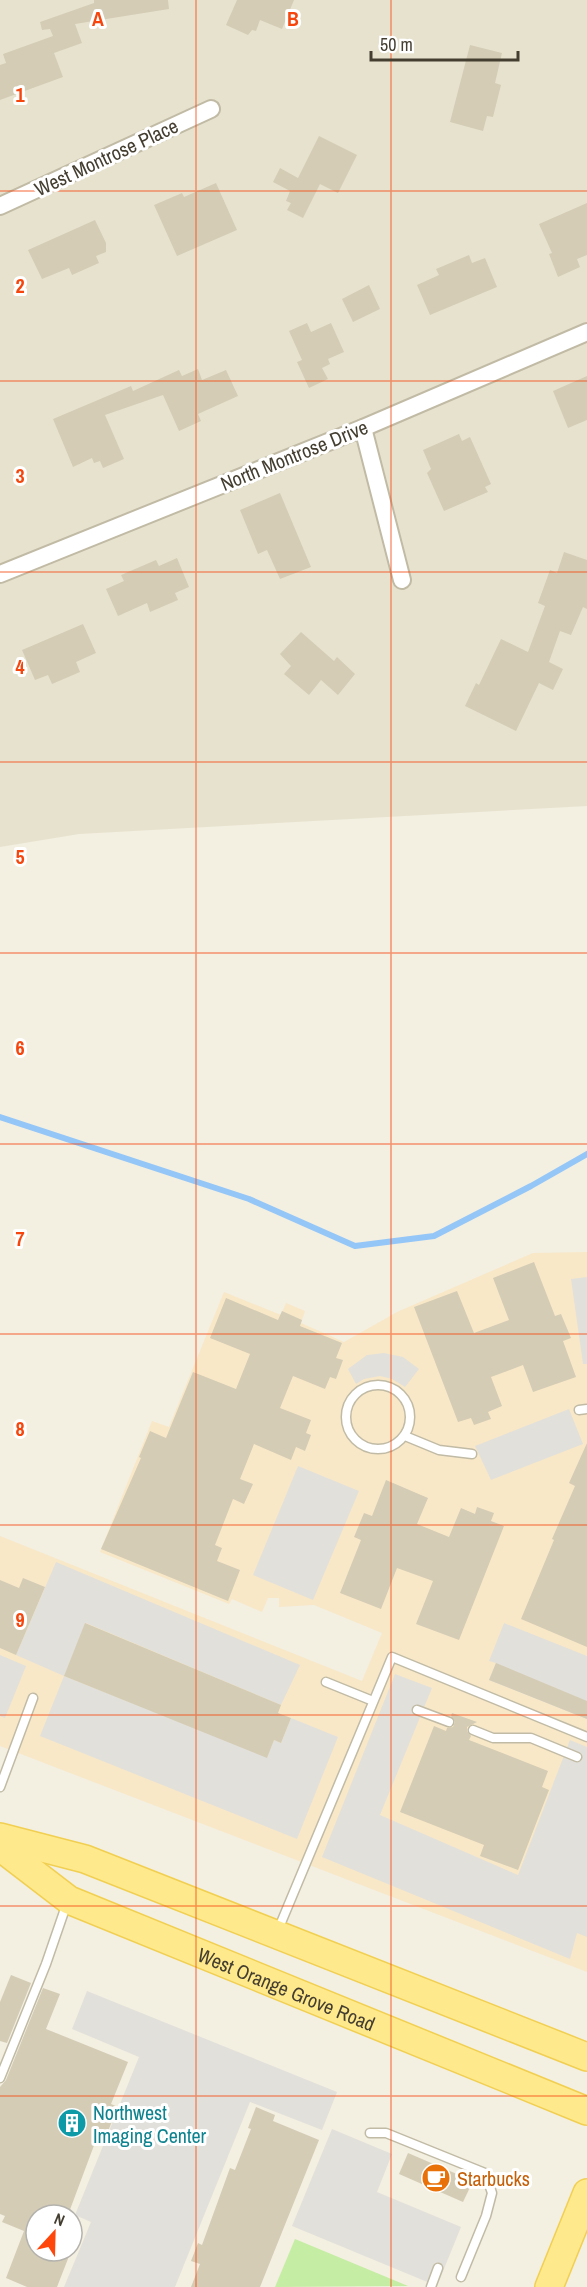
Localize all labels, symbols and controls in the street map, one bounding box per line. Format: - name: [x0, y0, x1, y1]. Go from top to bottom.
- text: A: [92, 5, 104, 32]
- text: B: [287, 5, 299, 32]
- scale bar: [371, 24, 518, 62]
- text: 50 m: [380, 32, 413, 57]
- text: 1: [15, 81, 25, 108]
- street label: West Montrose Place: [30, 112, 182, 202]
- text: 2: [15, 272, 25, 299]
- street label: North Montrose Drive: [216, 413, 372, 497]
- text: 3: [15, 462, 25, 489]
- text: 4: [15, 653, 25, 680]
- text: 5: [15, 843, 25, 870]
- text: 6: [15, 1034, 25, 1061]
- text: 7: [15, 1225, 25, 1252]
- text: 8: [15, 1415, 25, 1442]
- text: 9: [15, 1606, 25, 1633]
- street label: West Orange Grove Road: [194, 1940, 379, 2037]
- place label: Northwest Imaging Center: [93, 2099, 207, 2149]
- building icon: Northwest Imaging Center: [56, 2107, 88, 2139]
- cafe icon: Starbucks: [420, 2162, 452, 2194]
- place label: Starbucks: [457, 2165, 530, 2192]
- north arrow: [24, 2203, 84, 2263]
- text: N: [51, 2207, 68, 2231]

